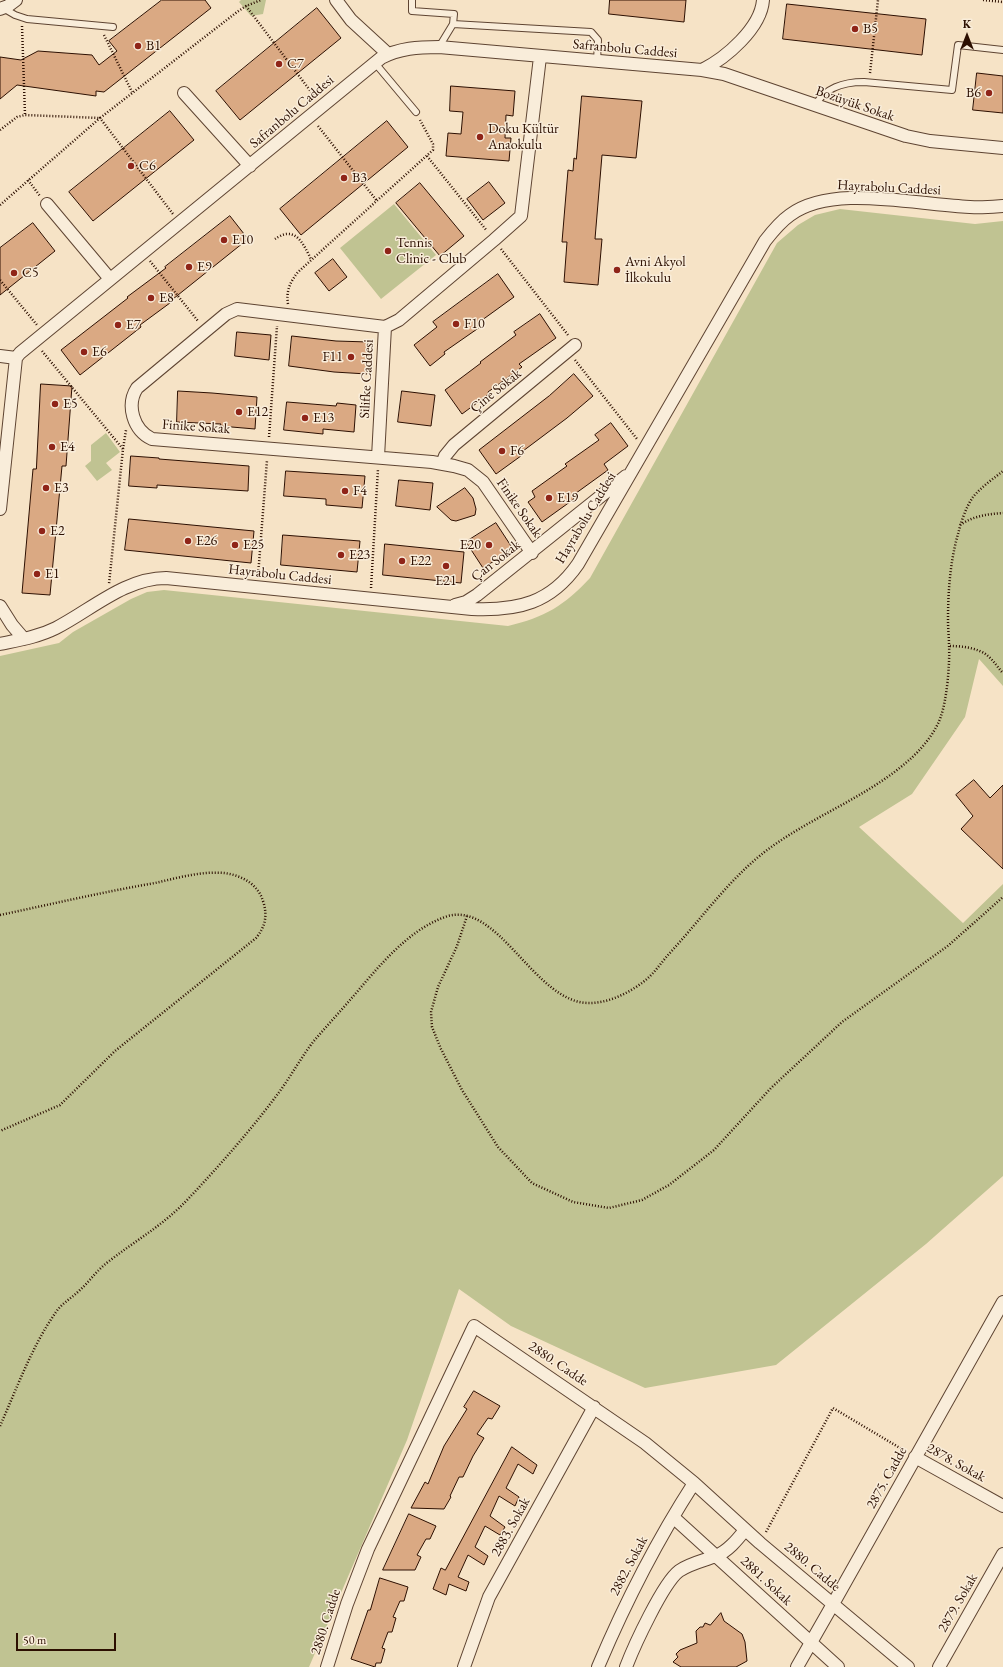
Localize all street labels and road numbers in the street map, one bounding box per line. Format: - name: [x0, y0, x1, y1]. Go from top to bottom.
- street label: Safranbolu Caddesi: [572, 36, 678, 62]
- street label: Safranbolu Caddesi: [246, 72, 338, 152]
- street label: Bozüyük Sokak: [813, 83, 897, 125]
- street label: Hayrabolu Caddesi: [837, 177, 941, 199]
- street label: Silifke Caddesi: [357, 339, 377, 419]
- street label: Çine Sokak: [467, 365, 525, 417]
- street label: Finike Sokak: [161, 416, 231, 438]
- street label: Hayrabolu Caddesi: [552, 469, 620, 567]
- street label: Finike Sokak: [493, 475, 545, 541]
- street label: Çan Sokak: [468, 537, 524, 585]
- street label: Hayrabolu Caddesi: [228, 561, 332, 589]
- street label: 2880. Cadde: [525, 1338, 591, 1390]
- street label: 2878. Sokak: [924, 1440, 988, 1486]
- street label: 2875. Cadde: [863, 1444, 911, 1512]
- street label: 2883. Sokak: [488, 1495, 534, 1559]
- street label: 2882. Sokak: [606, 1533, 652, 1599]
- street label: 2880. Cadde: [781, 1539, 843, 1595]
- street label: 2881. Sokak: [737, 1553, 795, 1609]
- street label: 2879. Sokak: [935, 1571, 981, 1635]
- street label: 2880. Cadde: [307, 1587, 345, 1657]

